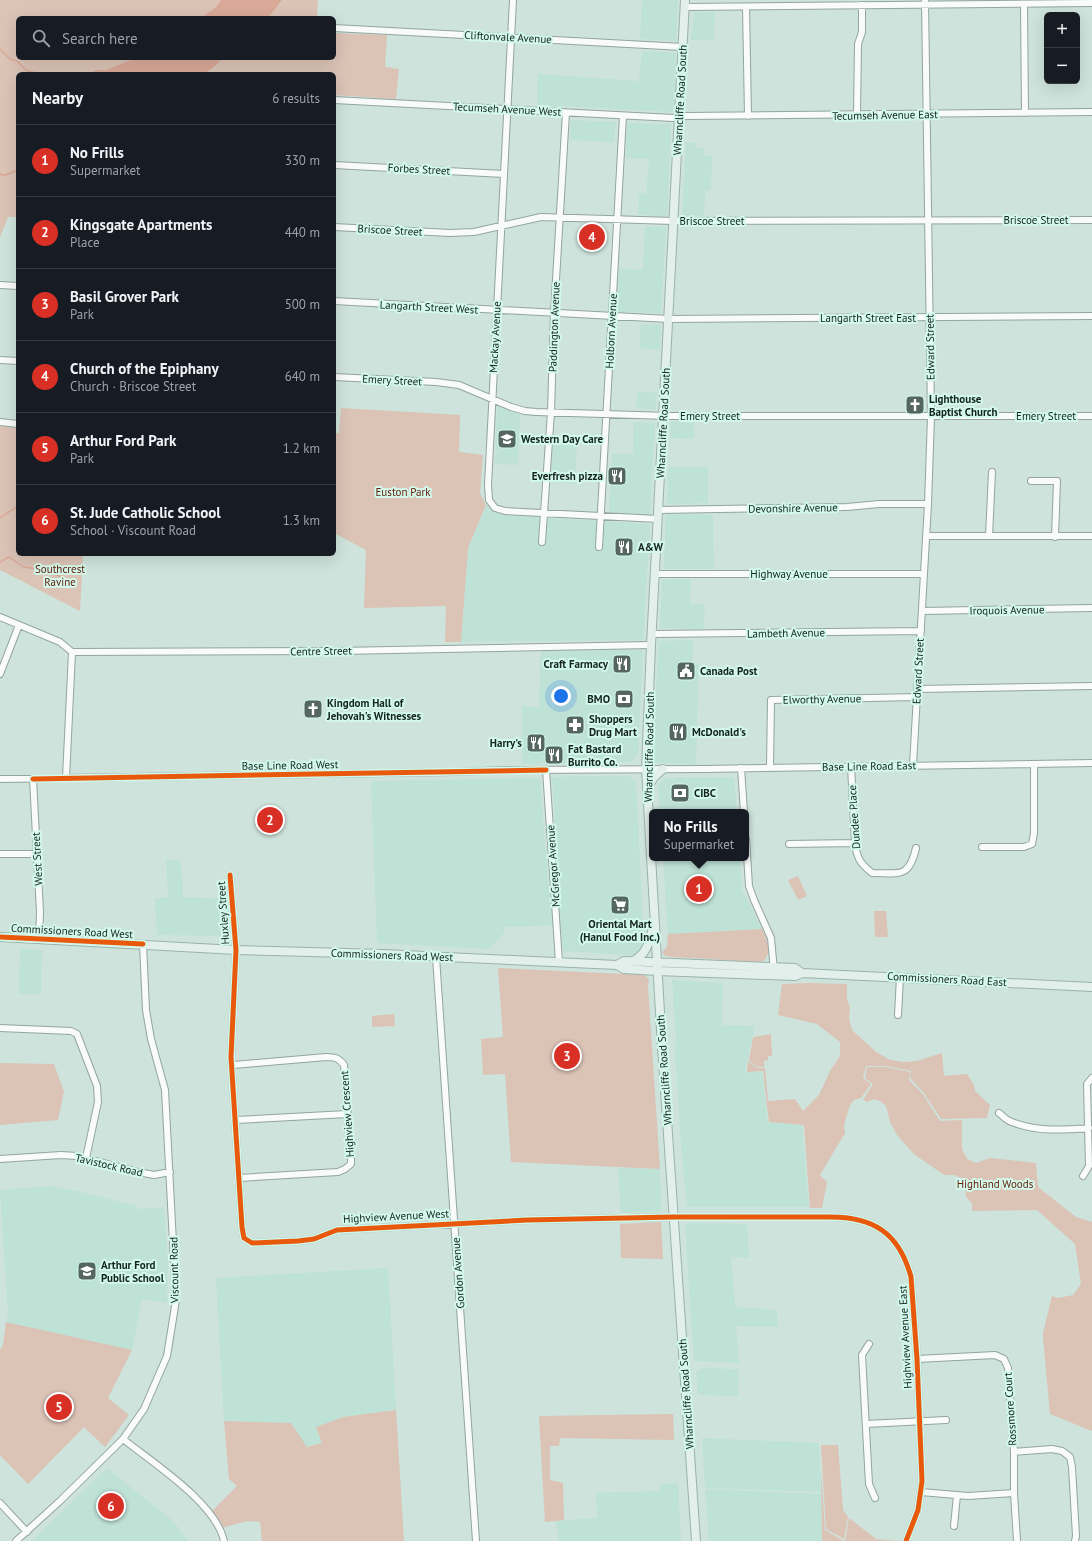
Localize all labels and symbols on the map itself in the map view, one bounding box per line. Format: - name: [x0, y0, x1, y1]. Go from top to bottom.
- street label: Cliftonvale Avenue: [464, 28, 553, 46]
- street label: Wharncliffe Road South: [670, 44, 690, 156]
- street label: Tecumseh Avenue West: [452, 99, 562, 119]
- street label: Tecumseh Avenue East: [832, 107, 938, 123]
- street label: Forbes Street: [387, 160, 451, 178]
- street label: Briscoe Street: [1004, 213, 1069, 227]
- street label: Briscoe Street: [680, 214, 745, 228]
- street label: Briscoe Street: [357, 221, 423, 239]
- pin: 4: [579, 222, 605, 252]
- street label: Paddington Avenue: [545, 281, 563, 372]
- street label: Holborn Avenue: [602, 293, 620, 369]
- street label: Langarth Street West: [379, 297, 479, 317]
- street label: Mackay Avenue: [486, 301, 504, 373]
- street label: Langarth Street East: [820, 311, 916, 325]
- street label: Edward Street: [922, 314, 938, 380]
- street label: Wharncliffe Road South: [653, 367, 673, 479]
- street label: Emery Street: [362, 371, 423, 389]
- place label: Lighthouse Baptist Church: [929, 392, 998, 419]
- church icon: Lighthouse Baptist Church: [904, 394, 926, 416]
- street label: Emery Street: [680, 409, 740, 423]
- street label: Emery Street: [1016, 409, 1076, 423]
- school or university icon: Western Day Care: [496, 428, 518, 450]
- place label: Western Day Care: [521, 432, 604, 446]
- restaurant icon: Everfresh pizza: [606, 465, 628, 487]
- place label: Everfresh pizza: [532, 469, 603, 483]
- park label: Euston Park: [375, 485, 431, 499]
- street label: Devonshire Avenue: [748, 500, 838, 516]
- restaurant icon: A&W: [613, 536, 635, 558]
- place label: A&W: [638, 540, 664, 554]
- park label: Southcrest Ravine: [35, 562, 85, 589]
- street label: Highway Avenue: [750, 567, 828, 581]
- street label: Iroquois Avenue: [969, 602, 1045, 618]
- street label: Lambeth Avenue: [747, 625, 826, 641]
- street label: Edward Street: [909, 637, 927, 704]
- street label: Centre Street: [290, 643, 352, 659]
- restaurant icon: Craft Farmacy: [611, 653, 633, 675]
- place label: Craft Farmacy: [544, 657, 609, 671]
- public building icon: Canada Post: [675, 660, 697, 682]
- place label: Canada Post: [700, 664, 758, 678]
- your location: [551, 686, 571, 706]
- bank icon: BMO: [613, 688, 635, 710]
- street label: Elworthy Avenue: [783, 691, 862, 707]
- place label: BMO: [587, 692, 610, 706]
- street label: Wharncliffe Road South: [641, 692, 657, 802]
- place label: Kingdom Hall of Jehovah's Witnesses: [326, 696, 422, 723]
- church icon: Kingdom Hall of Jehovah's Witnesses: [302, 698, 324, 720]
- place label: Shoppers Drug Mart: [589, 712, 637, 739]
- pharmacy icon: Shoppers Drug Mart: [564, 714, 586, 736]
- restaurant icon: McDonald's: [667, 721, 689, 743]
- place label: McDonald's: [692, 725, 746, 739]
- restaurant icon: Harry's: [525, 732, 547, 754]
- place label: Harry's: [490, 736, 522, 750]
- place label: Fat Bastard Burrito Co.: [568, 742, 621, 769]
- restaurant icon: Fat Bastard Burrito Co.: [543, 744, 565, 766]
- street label: Base Line Road West: [241, 757, 339, 773]
- street label: Base Line Road East: [822, 758, 916, 774]
- bank icon: CIBC: [669, 782, 691, 804]
- street label: Dundee Place: [845, 784, 863, 849]
- place label: CIBC: [694, 786, 716, 800]
- pin: 2: [257, 805, 283, 835]
- street label: McGregor Avenue: [543, 824, 563, 907]
- street label: West Street: [29, 832, 45, 886]
- pin: 1: [686, 874, 712, 904]
- street label: Huxley Street: [214, 881, 232, 945]
- supermarket icon: Oriental Mart (Hanul Food Inc.): [609, 894, 631, 916]
- place label: Oriental Mart (Hanul Food Inc.): [580, 917, 660, 944]
- street label: Commissioners Road West: [11, 921, 134, 941]
- street label: Commissioners Road West: [331, 946, 454, 964]
- street label: Commissioners Road East: [887, 969, 1007, 989]
- street label: Wharncliffe Road South: [653, 1014, 675, 1126]
- pin: 3: [554, 1041, 580, 1071]
- street label: Highview Crescent: [337, 1070, 357, 1158]
- street label: Tavistock Road: [74, 1150, 144, 1180]
- park label: Highland Woods: [957, 1177, 1034, 1191]
- street label: Highview Avenue West: [343, 1206, 450, 1226]
- street label: Viscount Road: [166, 1237, 182, 1304]
- street label: Gordon Avenue: [449, 1237, 467, 1309]
- place label: Arthur Ford Public School: [101, 1258, 165, 1285]
- school or university icon: Arthur Ford Public School: [76, 1260, 98, 1282]
- street label: Highview Avenue East: [895, 1285, 915, 1389]
- street label: Wharncliffe Road South: [675, 1338, 697, 1450]
- street label: Rossmore Court: [1000, 1371, 1020, 1446]
- pin: 5: [46, 1392, 72, 1422]
- pin: 6: [98, 1491, 124, 1521]

